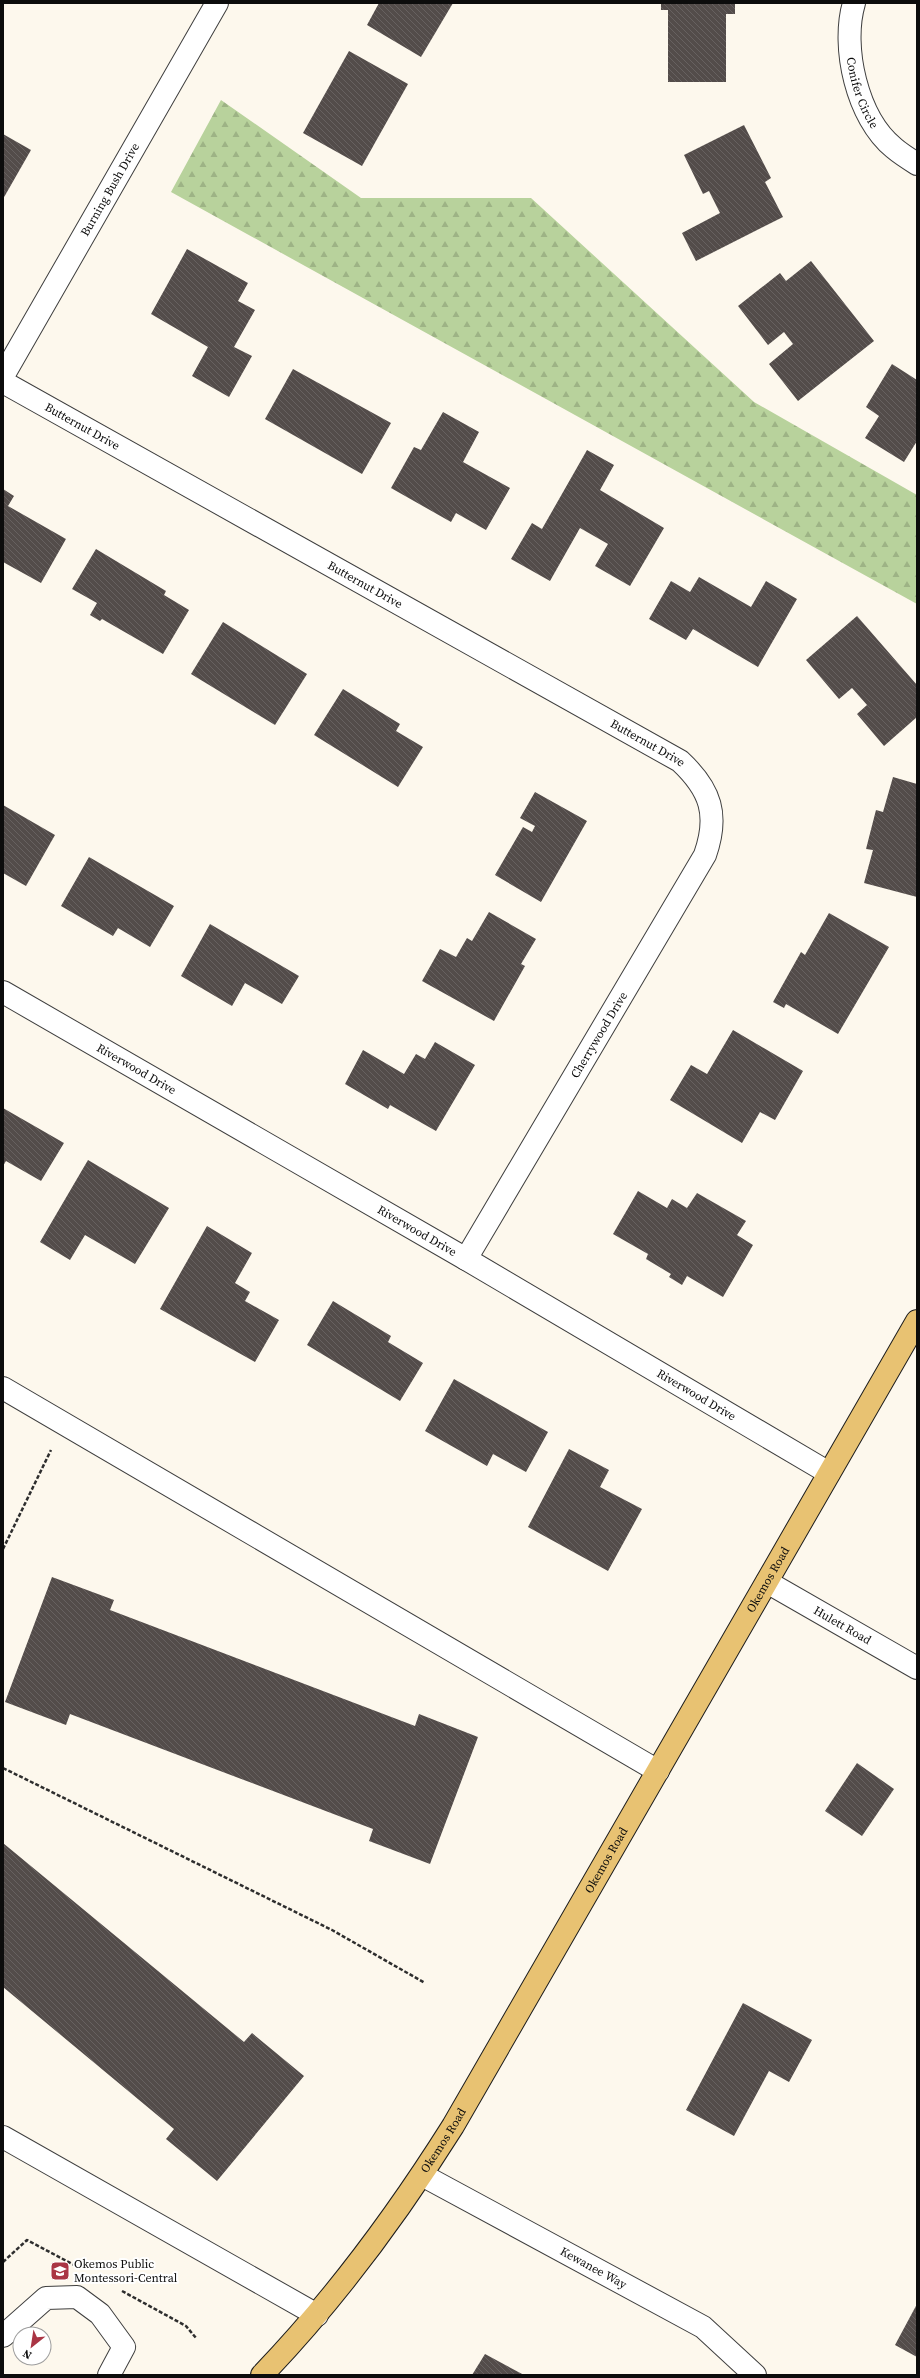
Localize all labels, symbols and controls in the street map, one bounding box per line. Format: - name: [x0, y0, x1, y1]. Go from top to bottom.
- street label: Conifer Circle: [843, 56, 882, 132]
- street label: Burning Bush Drive: [77, 140, 143, 239]
- street label: Butternut Drive: [42, 399, 123, 454]
- street label: Butternut Drive: [325, 557, 405, 612]
- street label: Butternut Drive: [608, 716, 689, 770]
- street label: Cherrywood Drive: [567, 989, 631, 1081]
- street label: Riverwood Drive: [94, 1040, 179, 1098]
- street label: Riverwood Drive: [375, 1202, 460, 1260]
- street label: Riverwood Drive: [654, 1365, 739, 1424]
- street label: Okemos Road: [743, 1544, 793, 1615]
- street label: Hulett Road: [811, 1602, 874, 1648]
- street label: Okemos Road: [581, 1824, 632, 1896]
- street label: Okemos Road: [417, 2105, 470, 2176]
- street label: Kewanee Way: [557, 2243, 630, 2293]
- place label: Okemos Public Montessori-Central: [74, 2256, 178, 2286]
- school or university icon: Okemos Public Montessori-Central: [49, 2260, 71, 2282]
- north arrow: [12, 2326, 52, 2366]
- text: N: [20, 2346, 34, 2363]

